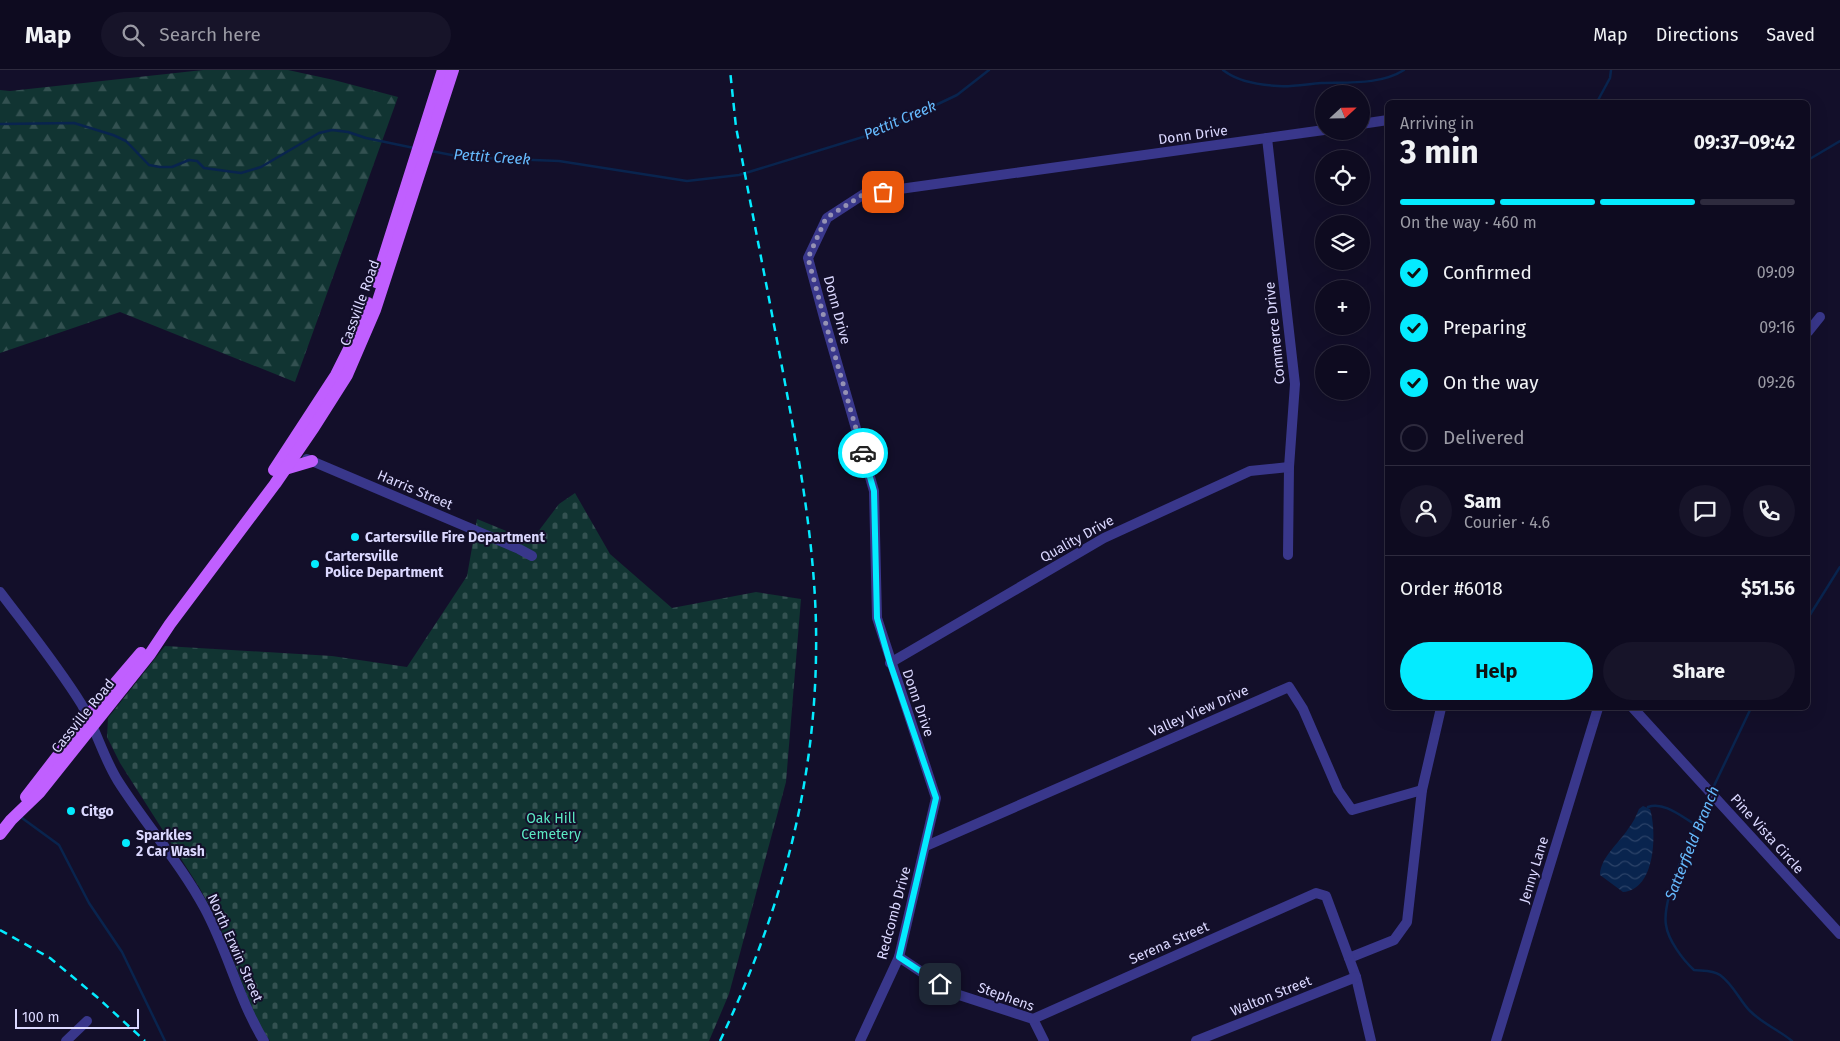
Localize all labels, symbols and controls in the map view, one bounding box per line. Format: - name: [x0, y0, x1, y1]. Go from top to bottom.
- search box: [101, 12, 451, 57]
- text: Map: [25, 21, 71, 49]
- icon: search: [119, 21, 147, 49]
- text: Search here: [159, 23, 261, 46]
- text: Map: [1593, 24, 1628, 46]
- text: Directions: [1656, 24, 1738, 46]
- text: Saved: [1766, 24, 1815, 46]
- north arrow: [1315, 85, 1370, 140]
- map controls: [1315, 85, 1370, 400]
- water label: Pettit Creek: [861, 97, 939, 143]
- text: Arriving in: [1400, 114, 1474, 133]
- street label: Donn Drive: [1157, 122, 1229, 148]
- text: 09:37–09:42: [1694, 131, 1795, 154]
- text: 3 min: [1400, 133, 1479, 171]
- water label: Pettit Creek: [453, 145, 531, 169]
- button: locate: [1315, 150, 1370, 205]
- pin: [862, 171, 904, 213]
- icon: bag: [869, 178, 897, 206]
- text: On the way · 460 m: [1400, 213, 1537, 232]
- button: layers: [1315, 215, 1370, 270]
- street label: Cassville Road: [337, 258, 383, 348]
- icon: check: [1400, 259, 1428, 287]
- text: Confirmed: [1443, 261, 1532, 284]
- text: 09:09: [1757, 263, 1795, 282]
- street label: Donn Drive: [820, 274, 854, 346]
- button: +: [1315, 280, 1370, 335]
- street label: Commerce Drive: [1261, 281, 1289, 385]
- icon: check: [1400, 314, 1428, 342]
- text: Preparing: [1443, 316, 1526, 339]
- text: 09:16: [1759, 318, 1795, 337]
- button: −: [1315, 345, 1370, 400]
- icon: check: [1400, 369, 1428, 397]
- text: On the way: [1443, 371, 1539, 394]
- text: 09:26: [1758, 373, 1795, 392]
- text: Delivered: [1443, 426, 1525, 449]
- courier: [838, 428, 888, 478]
- icon: car: [849, 439, 877, 467]
- street label: Harris Street: [375, 467, 456, 514]
- button: person: [1400, 485, 1452, 537]
- button: chat: [1679, 485, 1731, 537]
- button: phone: [1743, 485, 1795, 537]
- text: Sam: [1464, 490, 1501, 513]
- street label: Quality Drive: [1037, 512, 1117, 566]
- text: Courier · 4.6: [1464, 513, 1550, 532]
- place label: Cartersville Fire Department: [365, 529, 545, 546]
- marker: Cartersville Fire Department: [349, 531, 361, 543]
- place label: Cartersville Police Department: [325, 548, 444, 581]
- marker: Cartersville Police Department: [309, 558, 321, 570]
- text: Order #6018: [1400, 577, 1503, 600]
- text: $51.56: [1741, 577, 1795, 600]
- button: Help: [1400, 642, 1593, 700]
- button: Share: [1603, 642, 1795, 700]
- street label: Donn Drive: [899, 667, 937, 739]
- street label: Cassville Road: [48, 675, 118, 757]
- street label: Valley View Drive: [1147, 681, 1251, 741]
- water label: Satterfield Branch: [1661, 783, 1723, 903]
- street label: Pine Vista Circle: [1727, 791, 1807, 877]
- place label: Citgo: [81, 803, 114, 820]
- marker: Citgo: [65, 805, 77, 817]
- park label: Oak Hill Cemetery: [521, 810, 581, 843]
- place label: Sparkles 2 Car Wash: [136, 827, 205, 860]
- street label: Jenny Lane: [1516, 834, 1552, 906]
- marker: Sparkles 2 Car Wash: [120, 837, 132, 849]
- street label: Redcomb Drive: [873, 865, 915, 961]
- street label: North Erwin Street: [203, 891, 267, 1006]
- street label: Serena Street: [1127, 917, 1212, 968]
- pin: [919, 963, 961, 1005]
- icon: home: [926, 970, 954, 998]
- street label: Walton Street: [1228, 972, 1315, 1020]
- street label: Stephens: [975, 979, 1037, 1015]
- scale bar: [15, 1006, 139, 1029]
- text: 100 m: [22, 1009, 59, 1026]

